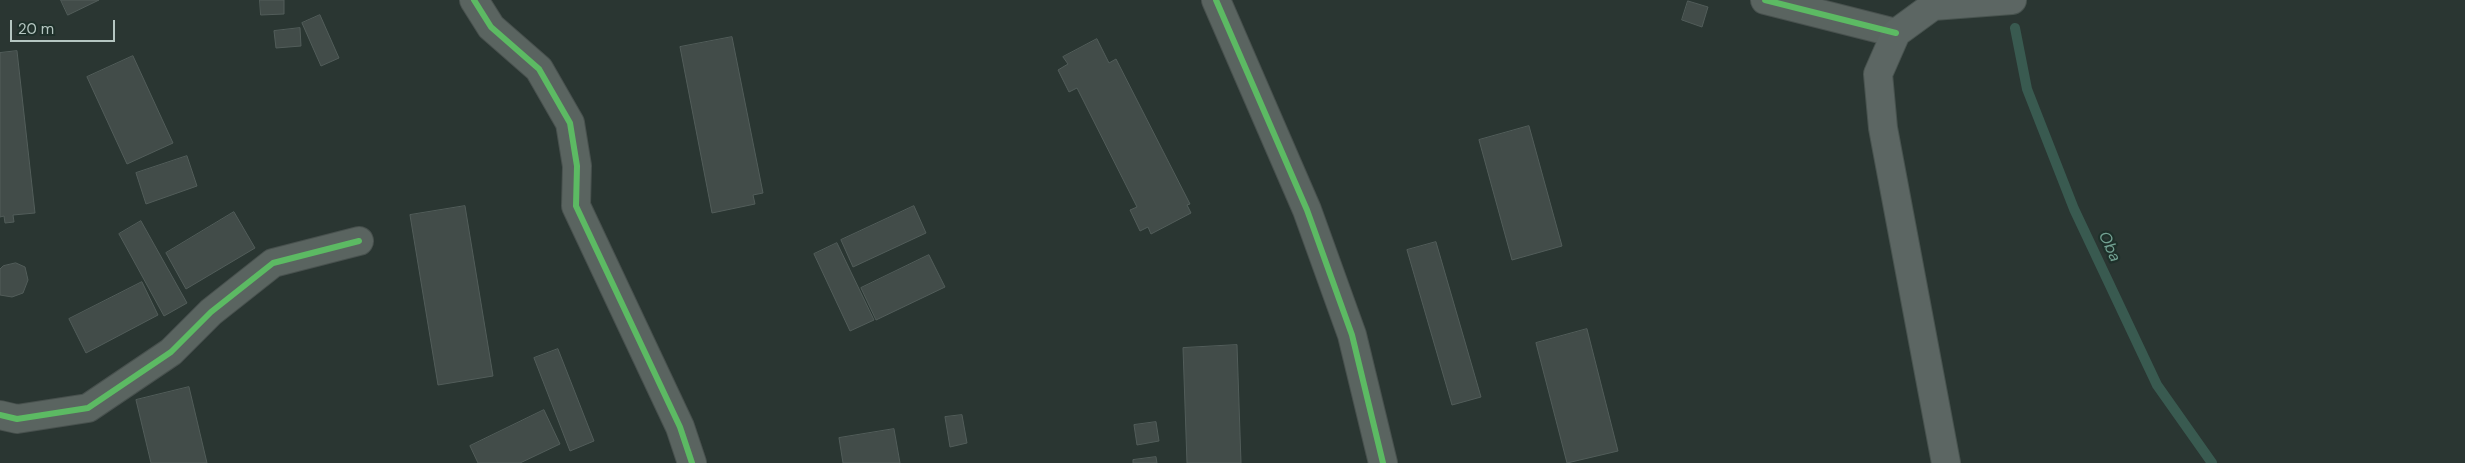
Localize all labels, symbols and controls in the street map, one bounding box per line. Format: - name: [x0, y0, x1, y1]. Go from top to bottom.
- scale bar: [12, 10, 118, 42]
- text: 20 m: [18, 19, 54, 39]
- water label: Oba: [2094, 229, 2124, 265]

